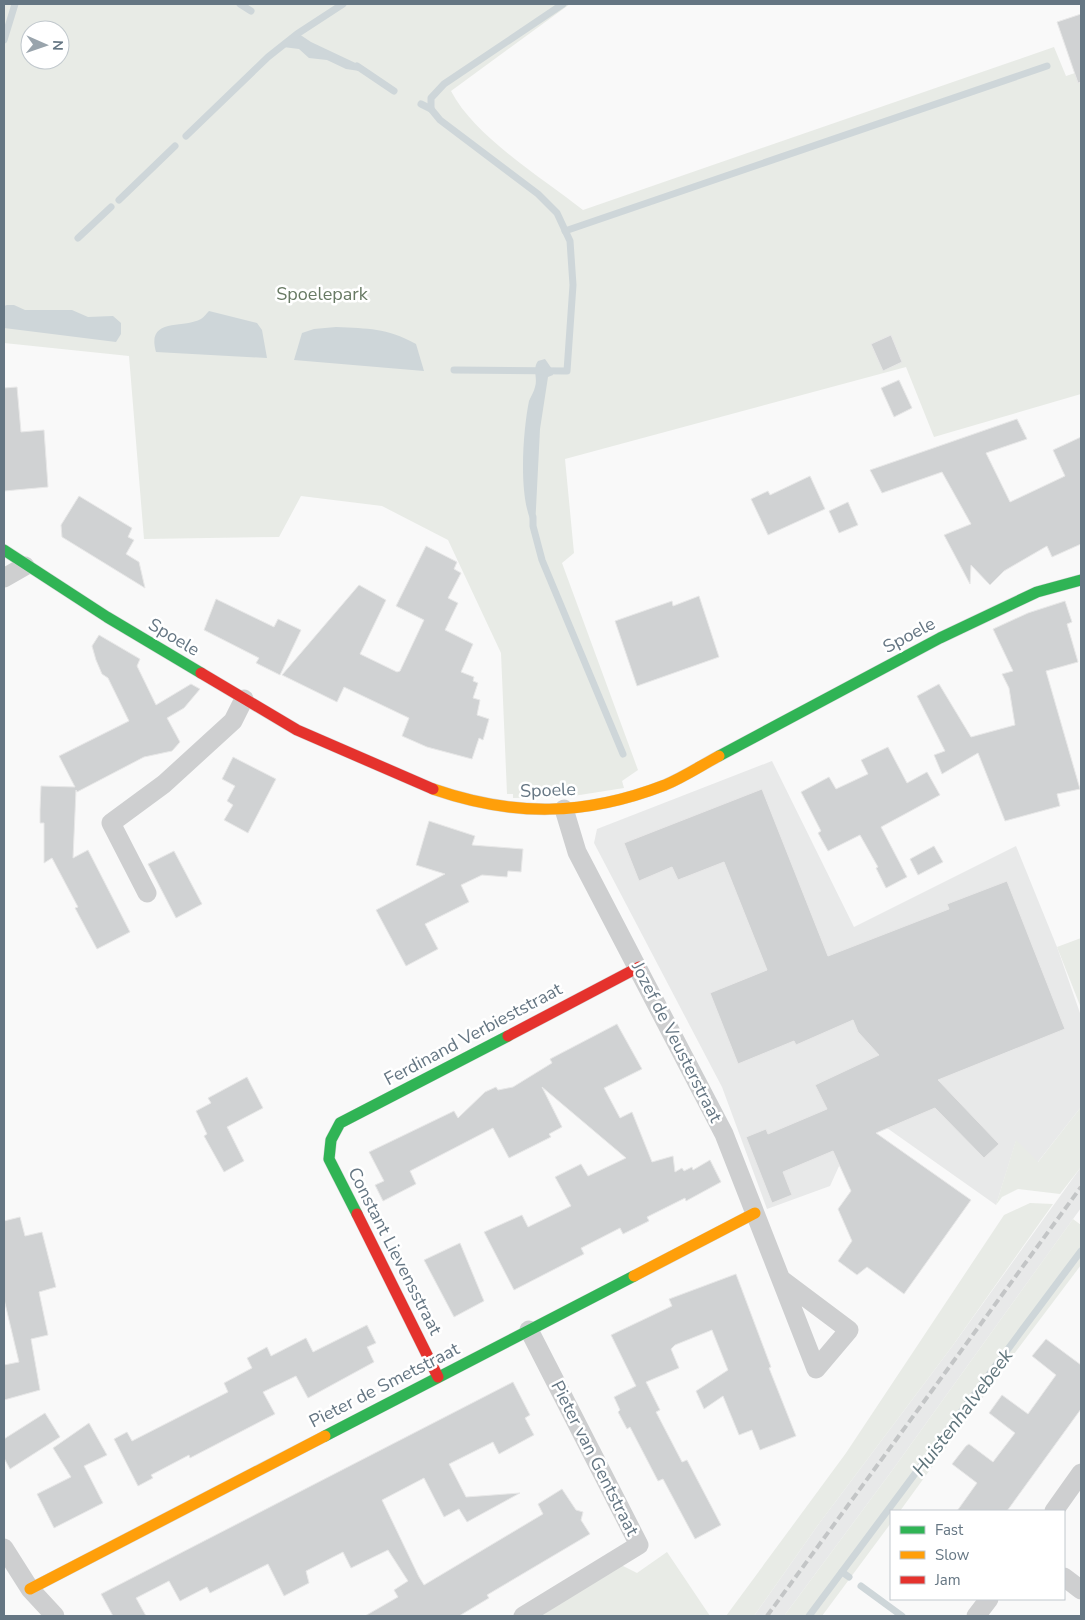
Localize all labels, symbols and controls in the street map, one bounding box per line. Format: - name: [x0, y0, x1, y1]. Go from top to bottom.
- north arrow: [20, 20, 70, 70]
- text: N: [48, 40, 67, 51]
- park label: Spoelepark: [276, 282, 369, 306]
- street label: Spoele: [879, 611, 939, 659]
- street label: Spoele: [144, 612, 204, 662]
- street label: Spoele: [520, 777, 576, 803]
- street label: Jozef de Veusterstraat: [626, 957, 728, 1127]
- street label: Ferdinand Verbieststraat: [380, 977, 567, 1091]
- street label: Constant Lievensstraat: [342, 1163, 448, 1339]
- street label: Pieter de Smetstraat: [305, 1336, 464, 1433]
- water label: Huistenhalvebeek: [906, 1343, 1019, 1481]
- street label: Pieter van Gentstraat: [545, 1376, 645, 1540]
- legend: [890, 1510, 1065, 1600]
- text: Fast: [935, 1520, 964, 1540]
- text: Slow: [935, 1545, 970, 1565]
- text: Jam: [934, 1570, 961, 1590]

